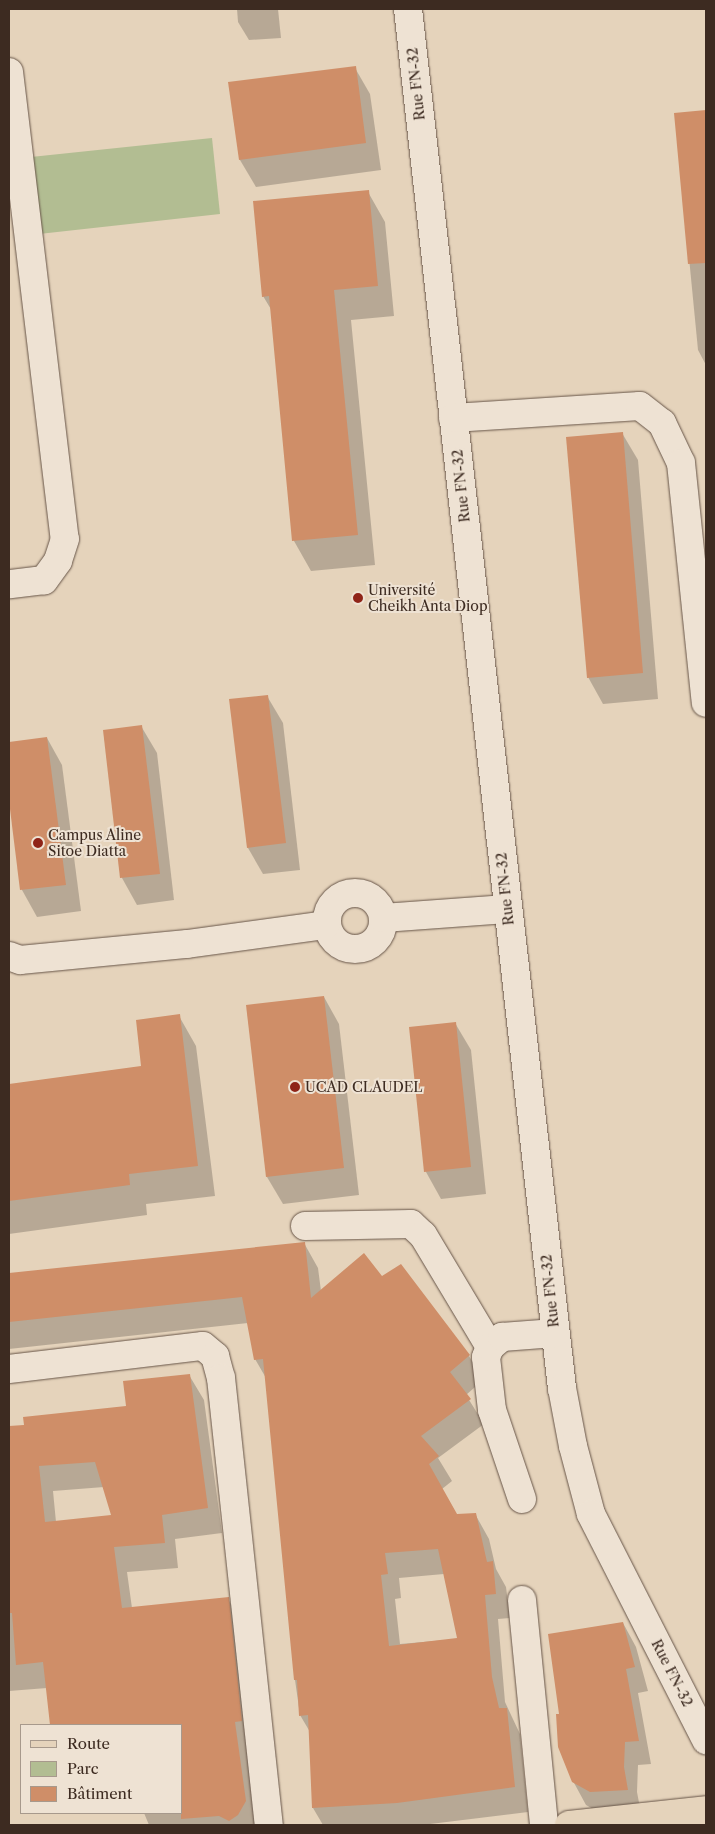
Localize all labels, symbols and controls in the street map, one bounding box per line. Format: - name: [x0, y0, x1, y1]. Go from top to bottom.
- street label: Rue FN-32: [404, 47, 428, 121]
- street label: Rue FN-32: [449, 449, 473, 523]
- place label: Université Cheikh Anta Diop: [368, 582, 488, 614]
- marker: Université Cheikh Anta Diop: [352, 592, 364, 604]
- place label: Campus Aline Sitoe Diatta: [48, 827, 142, 860]
- marker: Campus Aline Sitoe Diatta: [32, 837, 44, 849]
- street label: Rue FN-32: [493, 852, 517, 926]
- place label: UCAD CLAUDEL: [305, 1079, 423, 1095]
- marker: UCAD CLAUDEL: [289, 1081, 301, 1093]
- street label: Rue FN-32: [538, 1254, 562, 1328]
- street label: Rue FN-32: [648, 1637, 696, 1709]
- legend: [20, 1724, 182, 1814]
- text: Route: [67, 1734, 110, 1753]
- text: Parc: [67, 1759, 99, 1778]
- text: Bâtiment: [67, 1784, 132, 1803]

